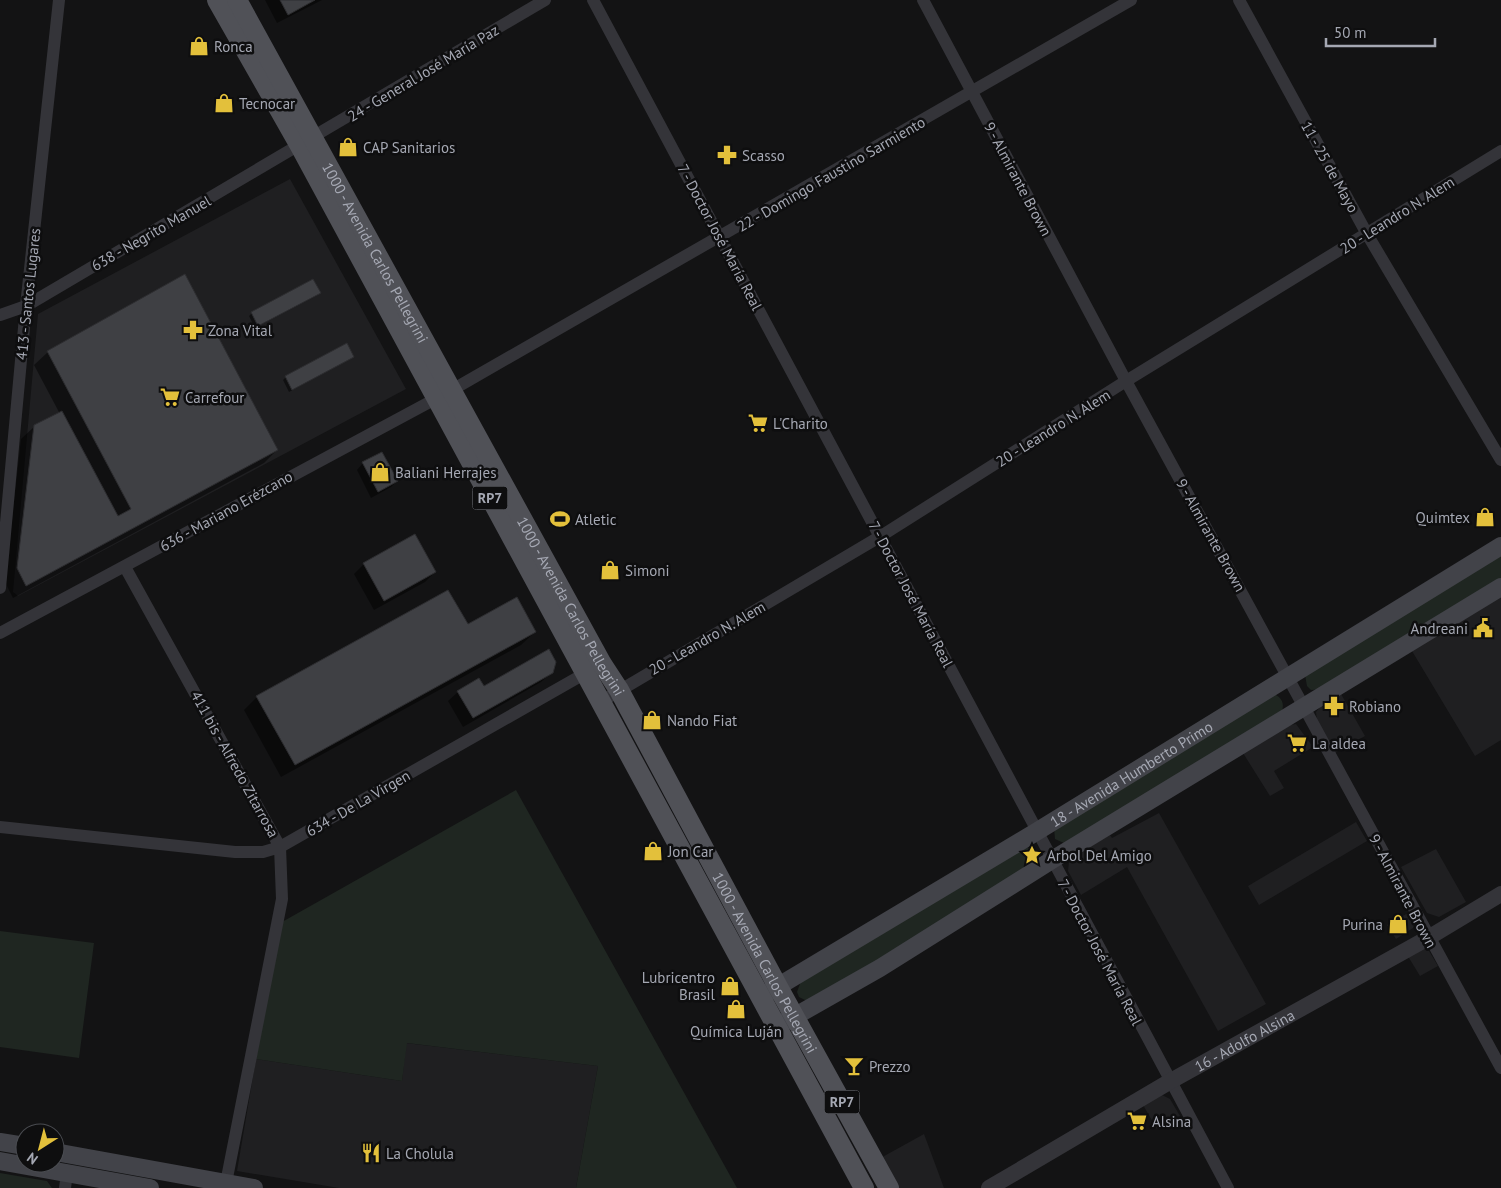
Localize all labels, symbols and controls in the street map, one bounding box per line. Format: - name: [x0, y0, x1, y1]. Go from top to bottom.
- scale bar: [1326, 15, 1435, 47]
- street label: 24 - General José María Paz: [344, 20, 502, 126]
- text: 50 m: [1334, 23, 1367, 42]
- shop icon: Ronca: [188, 35, 210, 57]
- place label: Ronca: [214, 37, 253, 56]
- shop icon: Tecnocar: [213, 92, 235, 114]
- place label: Tecnocar: [239, 94, 295, 113]
- street label: 22 - Domingo Faustino Sarmiento: [734, 112, 928, 236]
- street label: 11 - 25 de Mayo: [1297, 118, 1363, 216]
- street label: 9 - Almirante Brown: [980, 119, 1056, 239]
- shop icon: CAP Sanitarios: [337, 136, 359, 158]
- place label: CAP Sanitarios: [363, 138, 455, 157]
- pharmacy icon: Scasso: [716, 144, 738, 166]
- place label: Scasso: [742, 146, 785, 165]
- street label: 1000 - Avenida Carlos Pellegrini: [319, 159, 433, 346]
- street label: 7 - Doctor José María Real: [673, 161, 767, 314]
- street label: 20 - Leandro N. Alem: [1336, 172, 1458, 258]
- street label: 638 - Negrito Manuel: [88, 191, 215, 275]
- street label: 413 - Santos Lugares: [12, 227, 44, 361]
- pharmacy icon: Zona Vital: [182, 319, 204, 341]
- place label: Zona Vital: [208, 321, 273, 340]
- street label: 20 - Leandro N. Alem: [992, 385, 1114, 471]
- supermarket icon: Carrefour: [159, 386, 181, 408]
- place label: Carrefour: [185, 388, 244, 407]
- supermarket icon: L'Charito: [747, 412, 769, 434]
- place label: L'Charito: [773, 414, 828, 433]
- shop icon: Baliani Herrajes: [369, 461, 391, 483]
- place label: Baliani Herrajes: [395, 463, 497, 482]
- street label: 636 - Mariano Erézcano: [156, 467, 296, 555]
- street label: 9 - Almirante Brown: [1172, 475, 1250, 595]
- road number: RP7: [472, 486, 508, 509]
- shop icon: Quimtex: [1474, 506, 1496, 528]
- sports icon: Atletic: [549, 508, 571, 530]
- place label: Quimtex: [1416, 508, 1470, 527]
- place label: Atletic: [575, 510, 617, 529]
- street label: 1000 - Avenida Carlos Pellegrini: [513, 513, 630, 699]
- street label: 7 - Doctor José María Real: [864, 518, 958, 671]
- shop icon: Simoni: [599, 559, 621, 581]
- place label: Simoni: [625, 561, 669, 580]
- street label: 20 - Leandro N. Alem: [645, 597, 769, 679]
- public building icon: Andreani: [1472, 617, 1494, 639]
- place label: Andreani: [1411, 619, 1468, 638]
- street label: 411 bis - Alfredo Zitarrosa: [187, 687, 283, 841]
- pharmacy icon: Robiano: [1323, 695, 1345, 717]
- place label: Robiano: [1349, 697, 1401, 716]
- shop icon: Nando Fiat: [641, 709, 663, 731]
- place label: Nando Fiat: [667, 711, 737, 730]
- street label: 18 - Avenida Humberto Primo: [1046, 716, 1216, 831]
- supermarket icon: La aldea: [1286, 732, 1308, 754]
- place label: La aldea: [1312, 734, 1366, 753]
- street label: 634 - De La Virgen: [303, 766, 413, 840]
- street label: 9 - Almirante Brown: [1365, 831, 1441, 951]
- shop icon: Jon Car: [642, 840, 664, 862]
- place label: Jon Car: [667, 842, 713, 861]
- place icon: Arbol Del Amigo: [1021, 844, 1043, 866]
- place label: Arbol Del Amigo: [1047, 846, 1152, 865]
- street label: 1000 - Avenida Carlos Pellegrini: [709, 869, 822, 1056]
- street label: 7 - Doctor José María Real: [1053, 876, 1147, 1029]
- shop icon: Purina: [1387, 913, 1409, 935]
- place label: Purina: [1342, 915, 1383, 934]
- place label: Lubricentro Brasil: [642, 968, 716, 1004]
- shop icon: Lubricentro Brasil: [719, 975, 741, 997]
- shop icon: Química Luján: [725, 998, 747, 1020]
- street label: 16 - Adolfo Alsina: [1191, 1005, 1298, 1076]
- place label: Química Luján: [690, 1022, 782, 1041]
- bar icon: Prezzo: [843, 1055, 865, 1077]
- place label: Prezzo: [869, 1057, 911, 1076]
- road number: RP7: [824, 1090, 860, 1114]
- supermarket icon: Alsina: [1126, 1110, 1148, 1132]
- place label: Alsina: [1152, 1112, 1191, 1131]
- north arrow: [15, 1123, 65, 1173]
- restaurant icon: La Cholula: [360, 1142, 382, 1164]
- place label: La Cholula: [386, 1144, 454, 1163]
- text: N: [23, 1149, 41, 1169]

